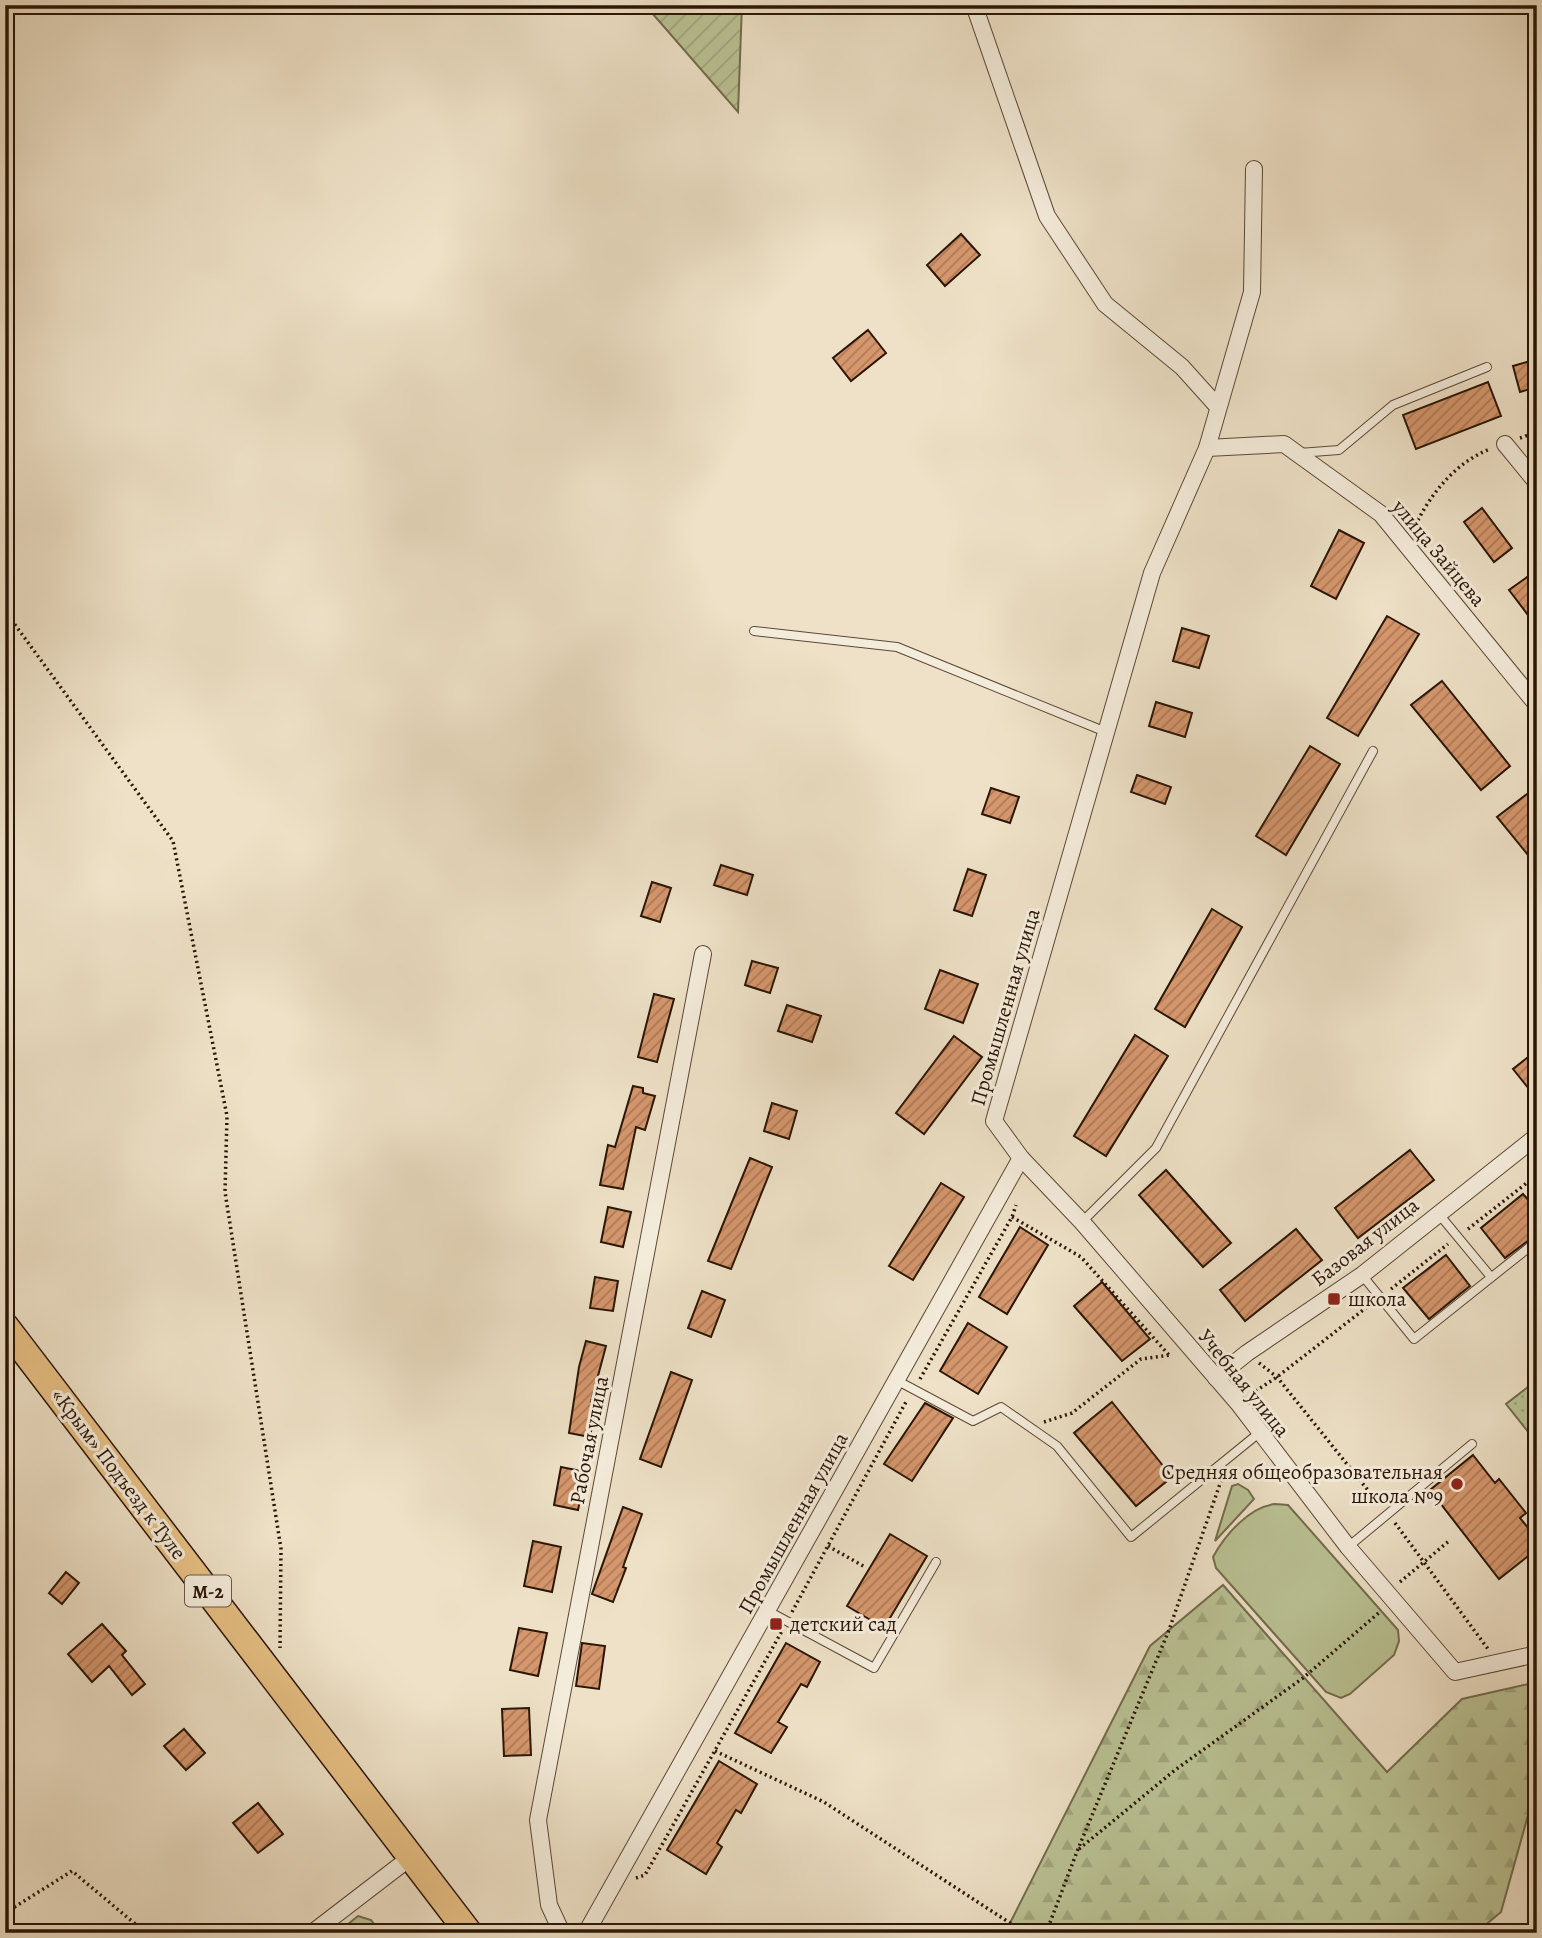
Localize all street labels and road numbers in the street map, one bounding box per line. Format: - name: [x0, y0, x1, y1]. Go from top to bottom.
- street label: улица Зайцева: [1385, 493, 1492, 613]
- street label: Промышленная улица: [963, 905, 1047, 1109]
- street label: Базовая улица: [1305, 1191, 1425, 1293]
- street label: Учебная улица: [1192, 1323, 1297, 1443]
- street label: Рабочая улица: [563, 1373, 615, 1507]
- street label: «Крым» Подъезд к Туле: [45, 1383, 193, 1565]
- street label: Промышленная улица: [731, 1427, 855, 1619]
- road number: М-2: [185, 1576, 231, 1606]

